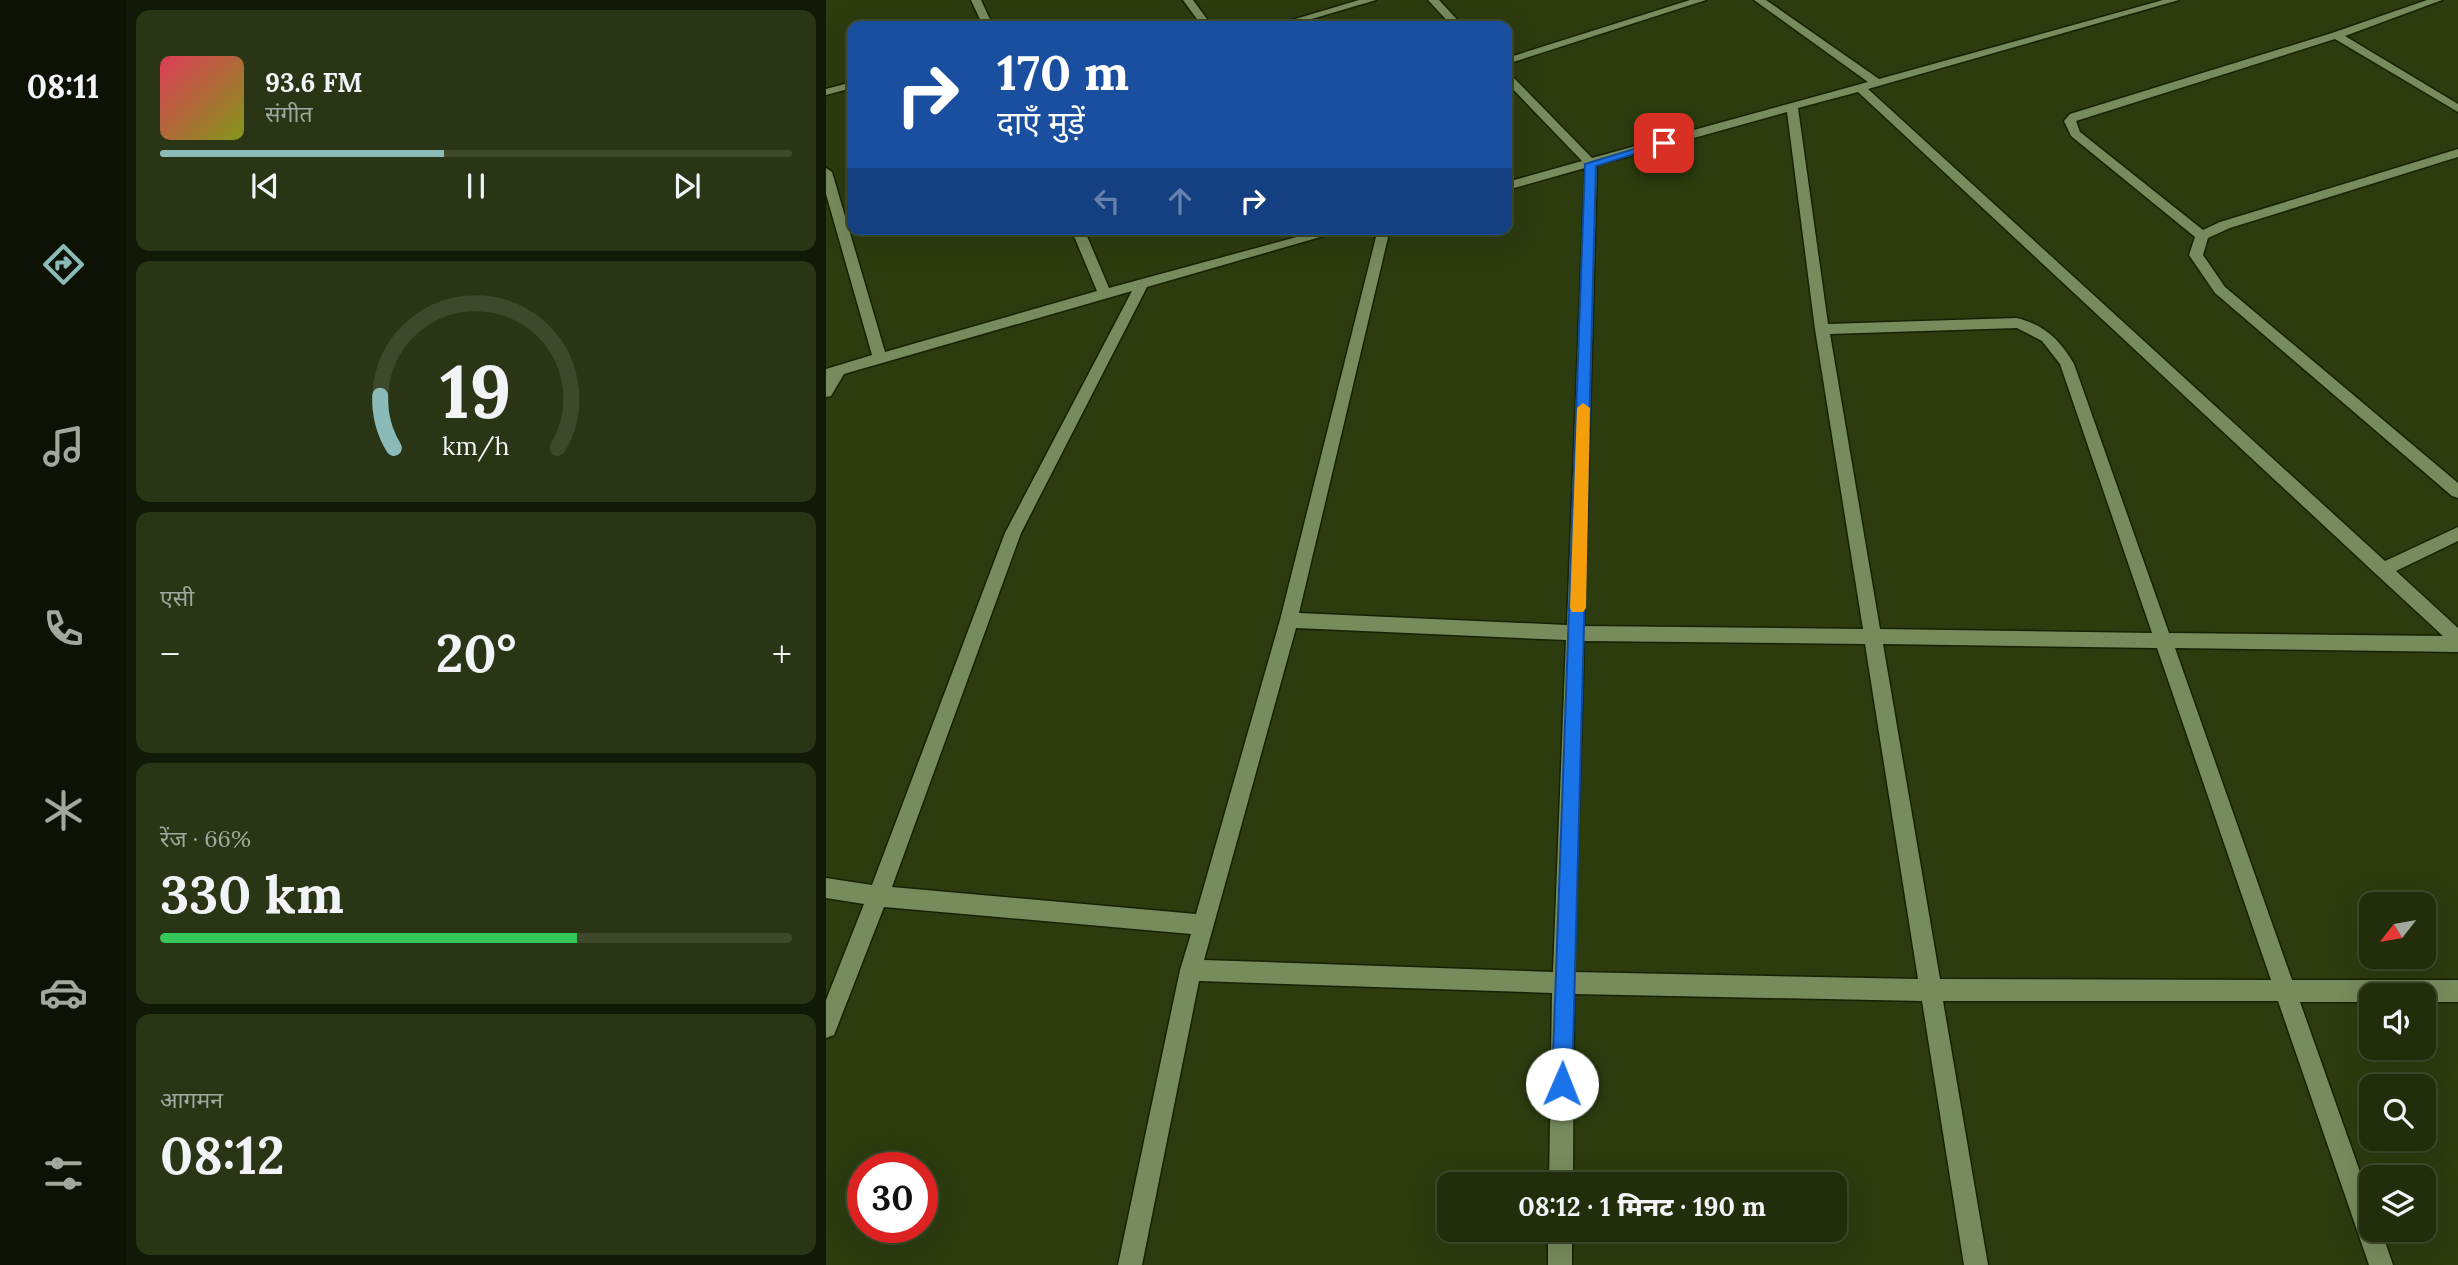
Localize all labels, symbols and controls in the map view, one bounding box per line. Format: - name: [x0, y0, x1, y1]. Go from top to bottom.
- text: 170 m: [997, 41, 1129, 103]
- icon: right: [882, 49, 973, 140]
- text: 08:11: [27, 66, 99, 107]
- text: 93.6 FM: [265, 66, 363, 99]
- text: संगीत: [265, 99, 313, 128]
- text: दाएँ मुड़ें: [997, 102, 1085, 143]
- pin: [1634, 113, 1694, 173]
- icon: arrive: [1645, 124, 1683, 162]
- icon: previous: [246, 167, 284, 205]
- icon: pause: [457, 167, 495, 205]
- icon: next: [668, 167, 706, 205]
- icon: left: [1088, 182, 1126, 220]
- icon: ahead: [1161, 182, 1199, 220]
- icon: right: [1234, 182, 1272, 220]
- icon: directions: [39, 240, 88, 289]
- text: 19: [440, 345, 512, 438]
- icon: music: [39, 422, 88, 471]
- text: km/h: [442, 429, 510, 461]
- text: एसी: [160, 583, 194, 612]
- icon: phone: [39, 604, 88, 653]
- text: 20°: [436, 620, 516, 686]
- text: −: [160, 630, 180, 678]
- text: +: [772, 630, 792, 678]
- icon: climate: [39, 786, 88, 835]
- text: रेंज · 66%: [160, 824, 251, 853]
- text: 330 km: [160, 861, 344, 927]
- north arrow: [2359, 892, 2436, 970]
- map controls: [2359, 892, 2436, 1242]
- icon: car: [39, 968, 88, 1017]
- button: sound: [2359, 983, 2436, 1060]
- position arrow: [1525, 1047, 1599, 1121]
- button: search: [2359, 1074, 2436, 1151]
- text: आगमन: [160, 1085, 223, 1114]
- text: 08:12: [160, 1122, 285, 1188]
- icon: filters: [39, 1149, 88, 1198]
- speed limit sign: 30: [847, 1152, 938, 1243]
- button: layers: [2359, 1165, 2436, 1242]
- text: 08:12 · 1 मिनट · 190 m: [1518, 1190, 1766, 1223]

